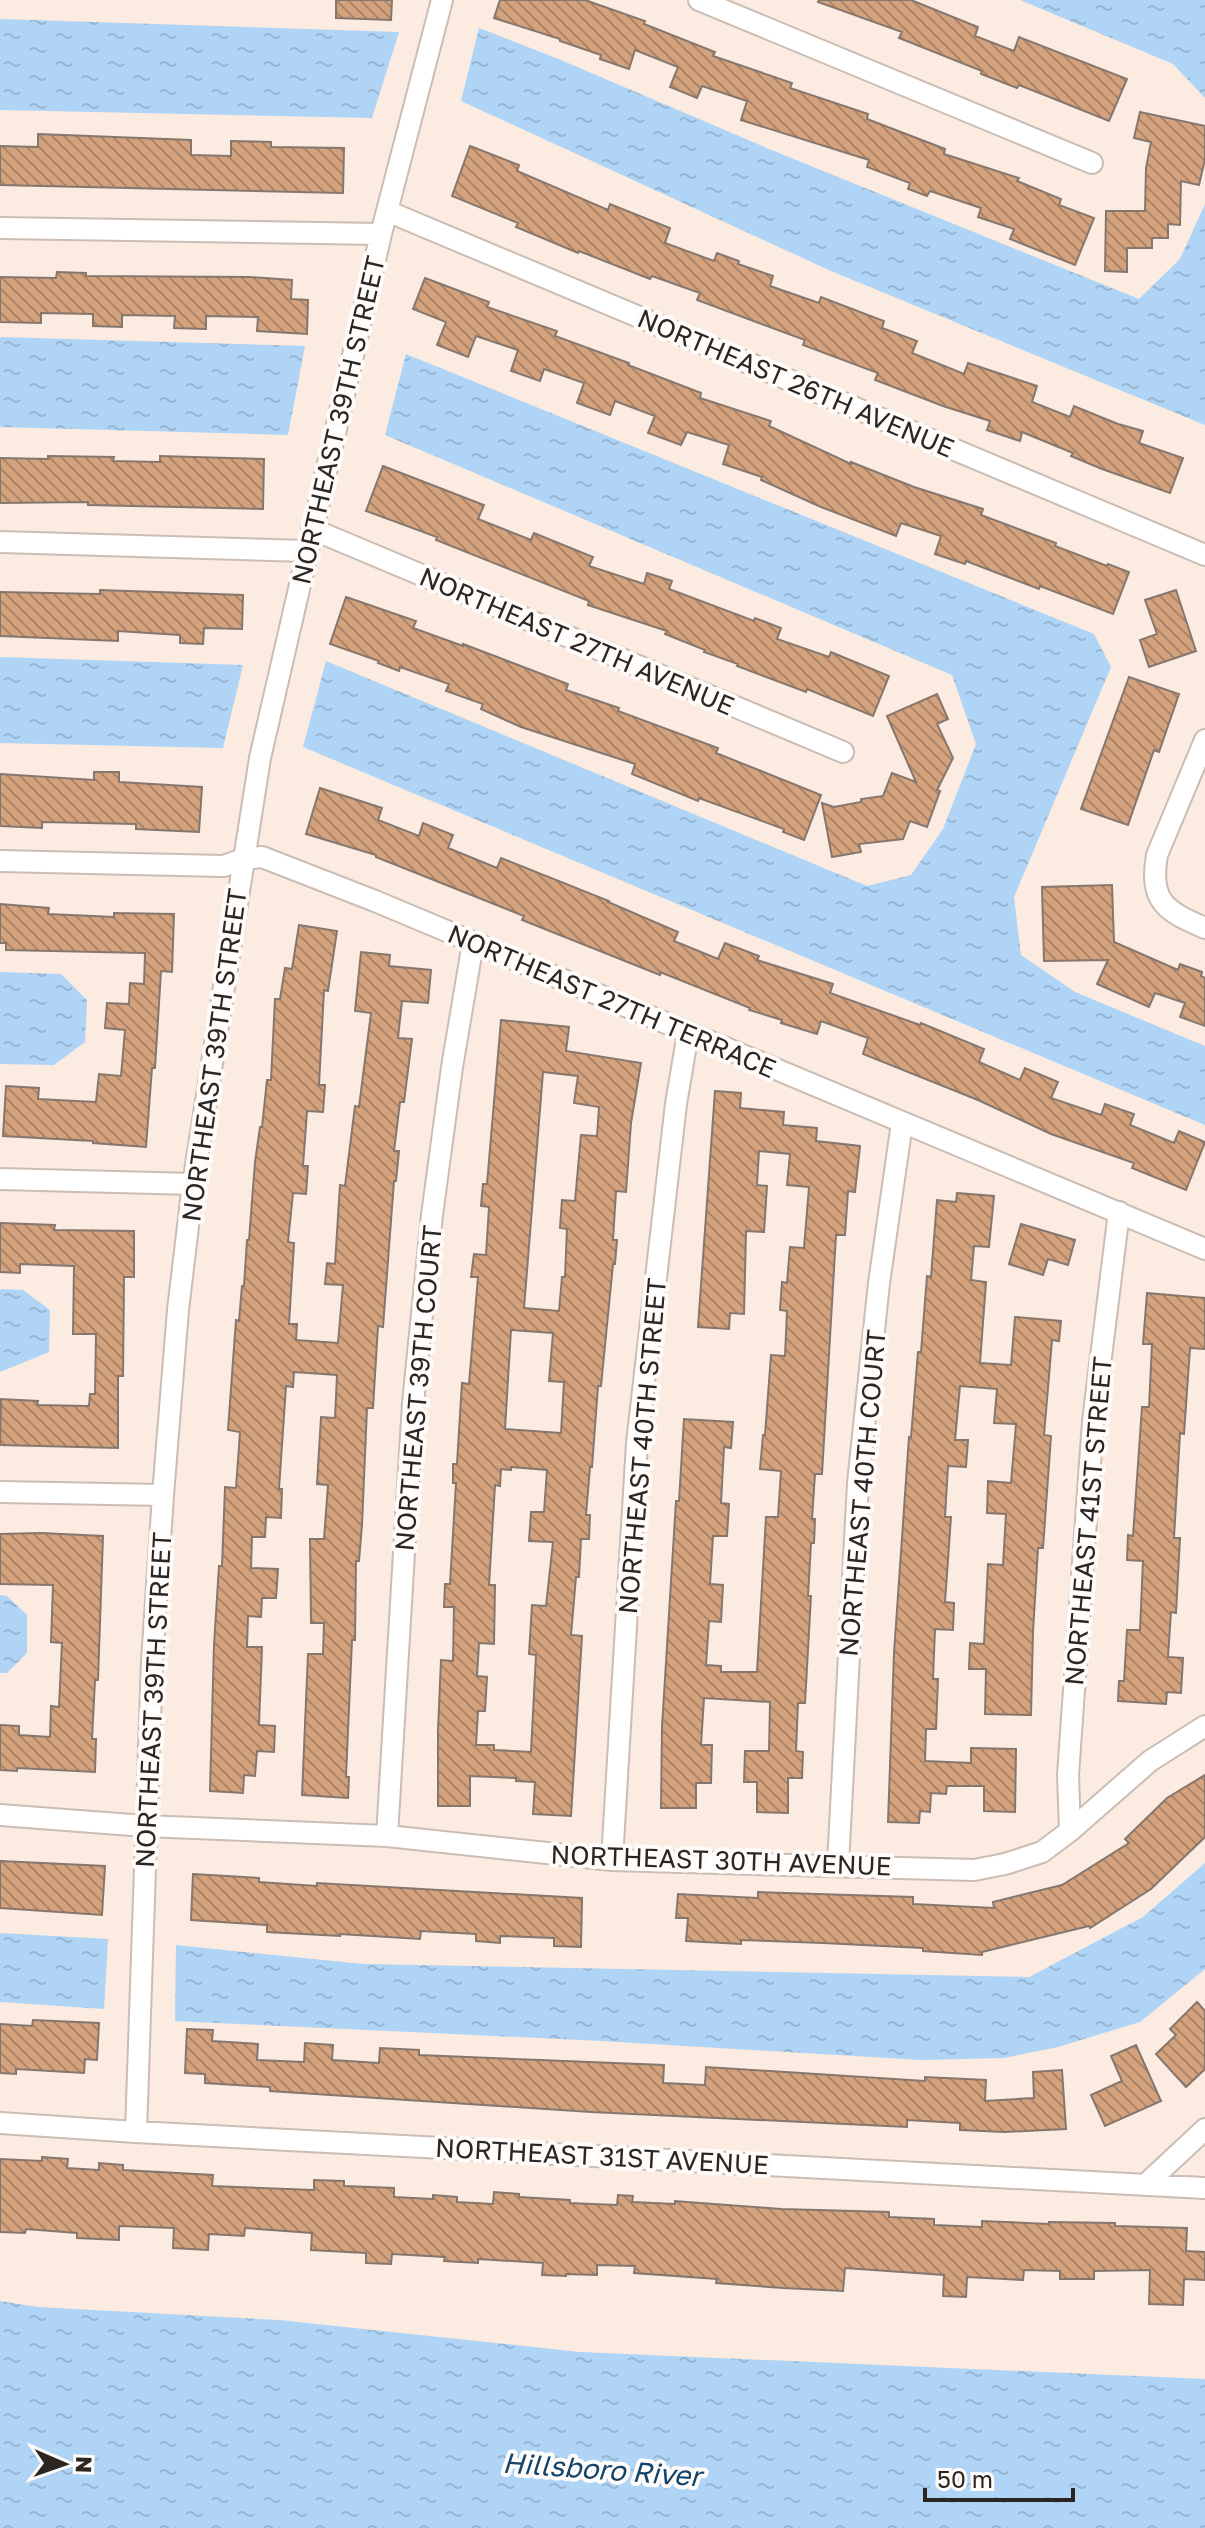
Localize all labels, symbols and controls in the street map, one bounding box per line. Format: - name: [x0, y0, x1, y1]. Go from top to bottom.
- street label: NORTHEAST 39TH STREET: [285, 253, 391, 587]
- street label: NORTHEAST 26TH AVENUE: [633, 302, 959, 464]
- street label: NORTHEAST 27TH AVENUE: [415, 561, 739, 721]
- street label: NORTHEAST 39TH STREET: [175, 887, 253, 1223]
- street label: NORTHEAST 27TH TERRACE: [443, 918, 781, 1084]
- street label: NORTHEAST 39TH COURT: [388, 1224, 448, 1552]
- street label: NORTHEAST 40TH STREET: [612, 1277, 672, 1615]
- street label: NORTHEAST 40TH COURT: [832, 1328, 892, 1658]
- street label: NORTHEAST 41ST STREET: [1058, 1355, 1118, 1687]
- street label: NORTHEAST 39TH STREET: [129, 1531, 177, 1869]
- street label: NORTHEAST 30TH AVENUE: [550, 1839, 892, 1881]
- street label: NORTHEAST 31ST AVENUE: [434, 2132, 770, 2180]
- north arrow: [24, 2424, 104, 2504]
- water label: Hillsboro River: [502, 2446, 706, 2493]
- scale bar: [925, 2452, 1073, 2502]
- text: N: [71, 2456, 98, 2474]
- text: 50 m: [937, 2464, 993, 2493]

